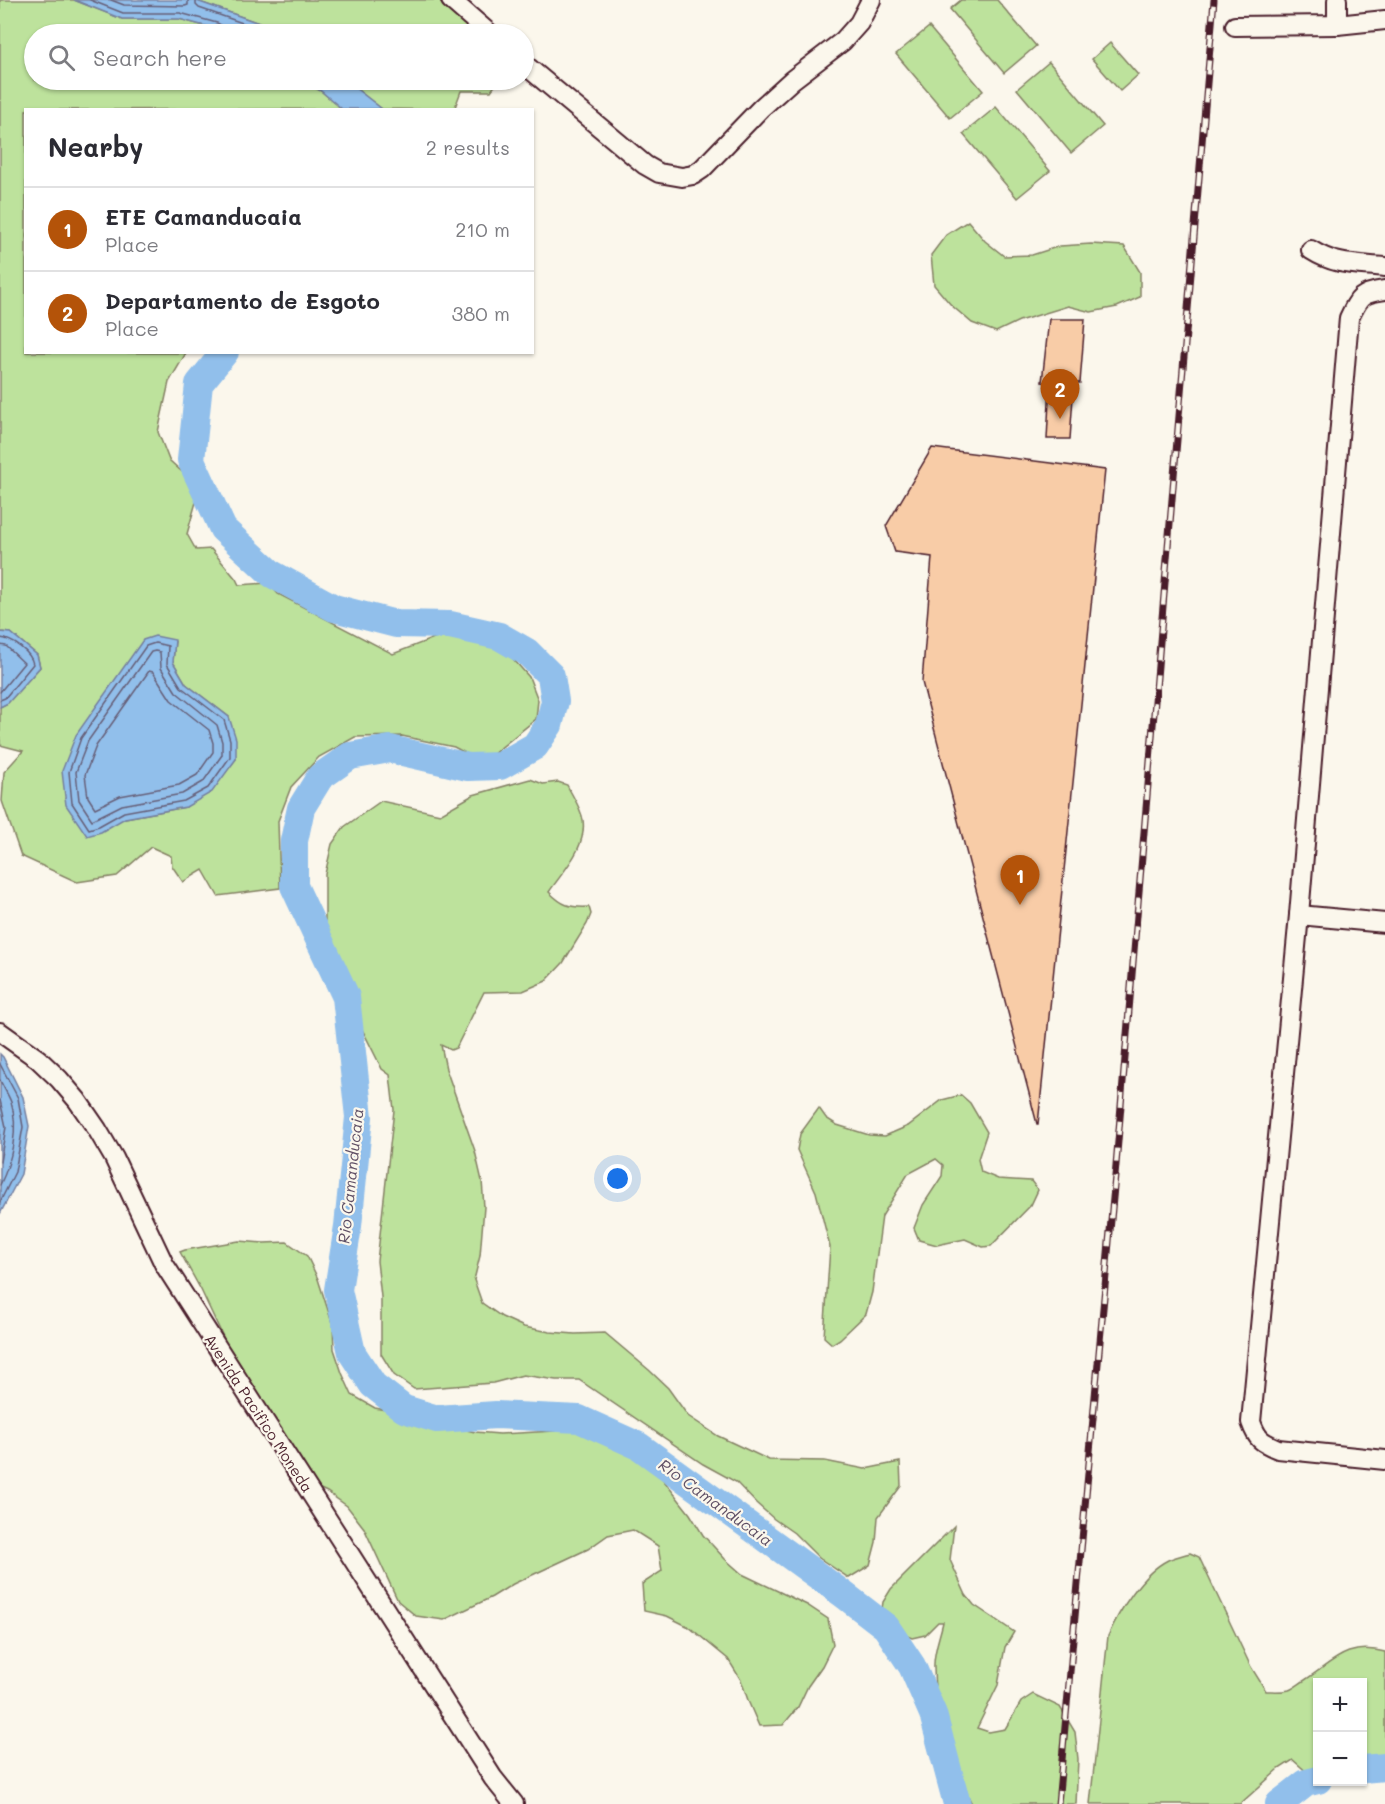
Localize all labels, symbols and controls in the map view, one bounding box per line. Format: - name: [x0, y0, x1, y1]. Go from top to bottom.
- search box: [24, 24, 534, 90]
- icon: search: [45, 41, 78, 74]
- text: Search here: [93, 43, 227, 72]
- text: Nearby: [48, 130, 143, 164]
- text: 2 results: [426, 134, 510, 160]
- text: ETE Camanducaia: [105, 202, 302, 231]
- text: 1: [63, 216, 72, 242]
- text: 210 m: [455, 216, 510, 242]
- text: Place: [105, 231, 159, 257]
- text: Departamento de Esgoto: [105, 286, 380, 315]
- text: 2: [62, 300, 73, 326]
- text: 380 m: [452, 300, 510, 326]
- text: Place: [105, 315, 159, 341]
- pin: 2: [1040, 370, 1080, 419]
- pin: 1: [1000, 856, 1040, 905]
- water label: Rio Camanducaia: [332, 1107, 368, 1245]
- your location: [603, 1164, 632, 1193]
- street label: Avenida Pacifico Moneda: [200, 1330, 318, 1496]
- water label: Rio Camanducaia: [655, 1454, 777, 1550]
- map controls: [1313, 1678, 1367, 1786]
- button: +: [1313, 1678, 1367, 1732]
- button: −: [1313, 1732, 1367, 1786]

